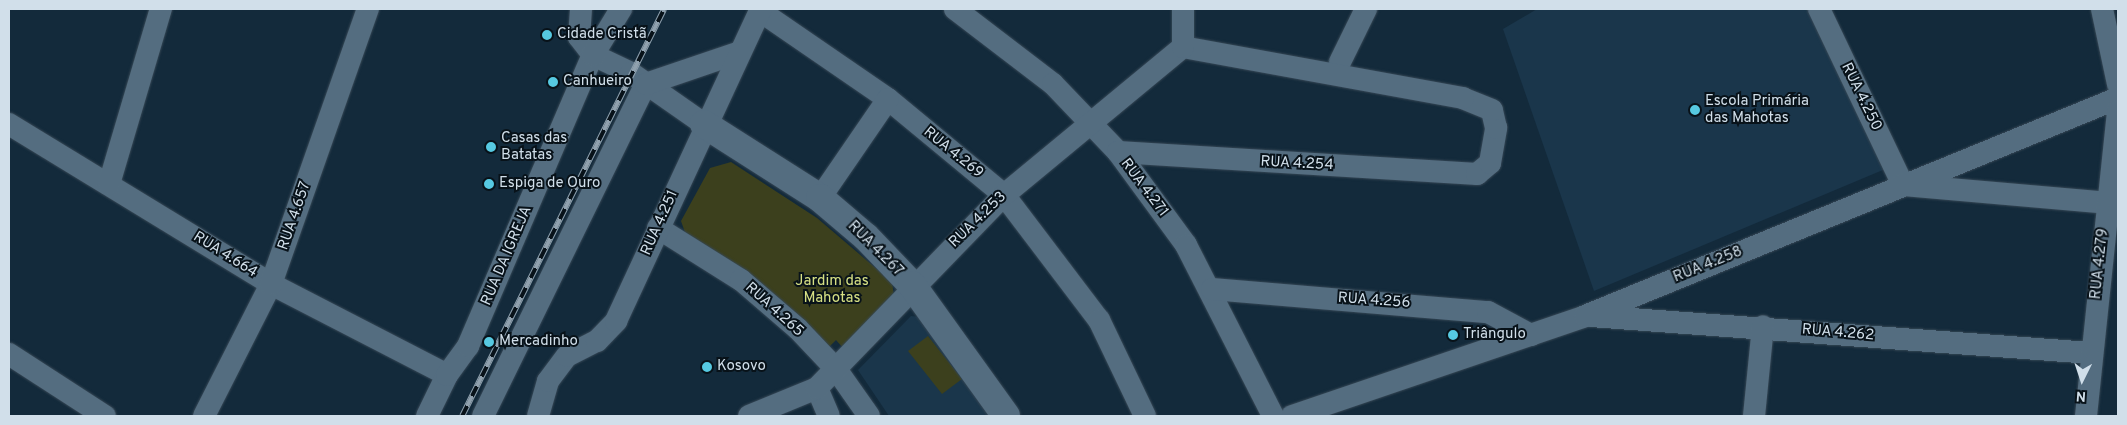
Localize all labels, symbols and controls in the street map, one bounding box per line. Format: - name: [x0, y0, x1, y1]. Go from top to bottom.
- place label: Cidade Cristã: [557, 26, 647, 44]
- marker: Cidade Cristã: [541, 29, 553, 41]
- street label: RUA 4.250: [1837, 60, 1885, 134]
- place label: Canhueiro: [563, 73, 632, 91]
- marker: Canhueiro: [547, 76, 559, 88]
- place label: Escola Primária das Mahotas: [1705, 92, 1809, 127]
- marker: Escola Primária das Mahotas: [1689, 104, 1701, 116]
- street label: RUA 4.269: [919, 123, 987, 183]
- place label: Casas das Batatas: [501, 129, 567, 164]
- marker: Casas das Batatas: [485, 141, 497, 153]
- street label: RUA 4.254: [1260, 153, 1334, 175]
- street label: RUA 4.271: [1116, 155, 1172, 221]
- place label: Espiga de Ouro: [499, 175, 600, 193]
- marker: Espiga de Ouro: [483, 178, 495, 190]
- street label: RUA 4.657: [275, 179, 315, 253]
- street label: RUA 4.251: [638, 187, 682, 259]
- street label: RUA 4.253: [945, 188, 1011, 252]
- street label: RUA DA IGREJA: [478, 203, 536, 309]
- street label: RUA 4.267: [843, 217, 907, 281]
- street label: RUA 4.279: [2087, 227, 2113, 301]
- street label: RUA 4.664: [189, 228, 261, 282]
- street label: RUA 4.258: [1671, 243, 1745, 287]
- park label: Jardim das Mahotas: [795, 272, 869, 307]
- street label: RUA 4.265: [741, 279, 807, 341]
- street label: RUA 4.256: [1337, 289, 1411, 313]
- street label: RUA 4.262: [1801, 321, 1875, 345]
- place label: Triângulo: [1463, 326, 1526, 344]
- marker: Triângulo: [1447, 329, 1459, 341]
- place label: Mercadinho: [499, 333, 578, 351]
- marker: Mercadinho: [483, 336, 495, 348]
- north arrow: [2057, 355, 2107, 405]
- place label: Kosovo: [717, 358, 766, 376]
- marker: Kosovo: [701, 361, 713, 373]
- text: N: [2075, 387, 2087, 404]

